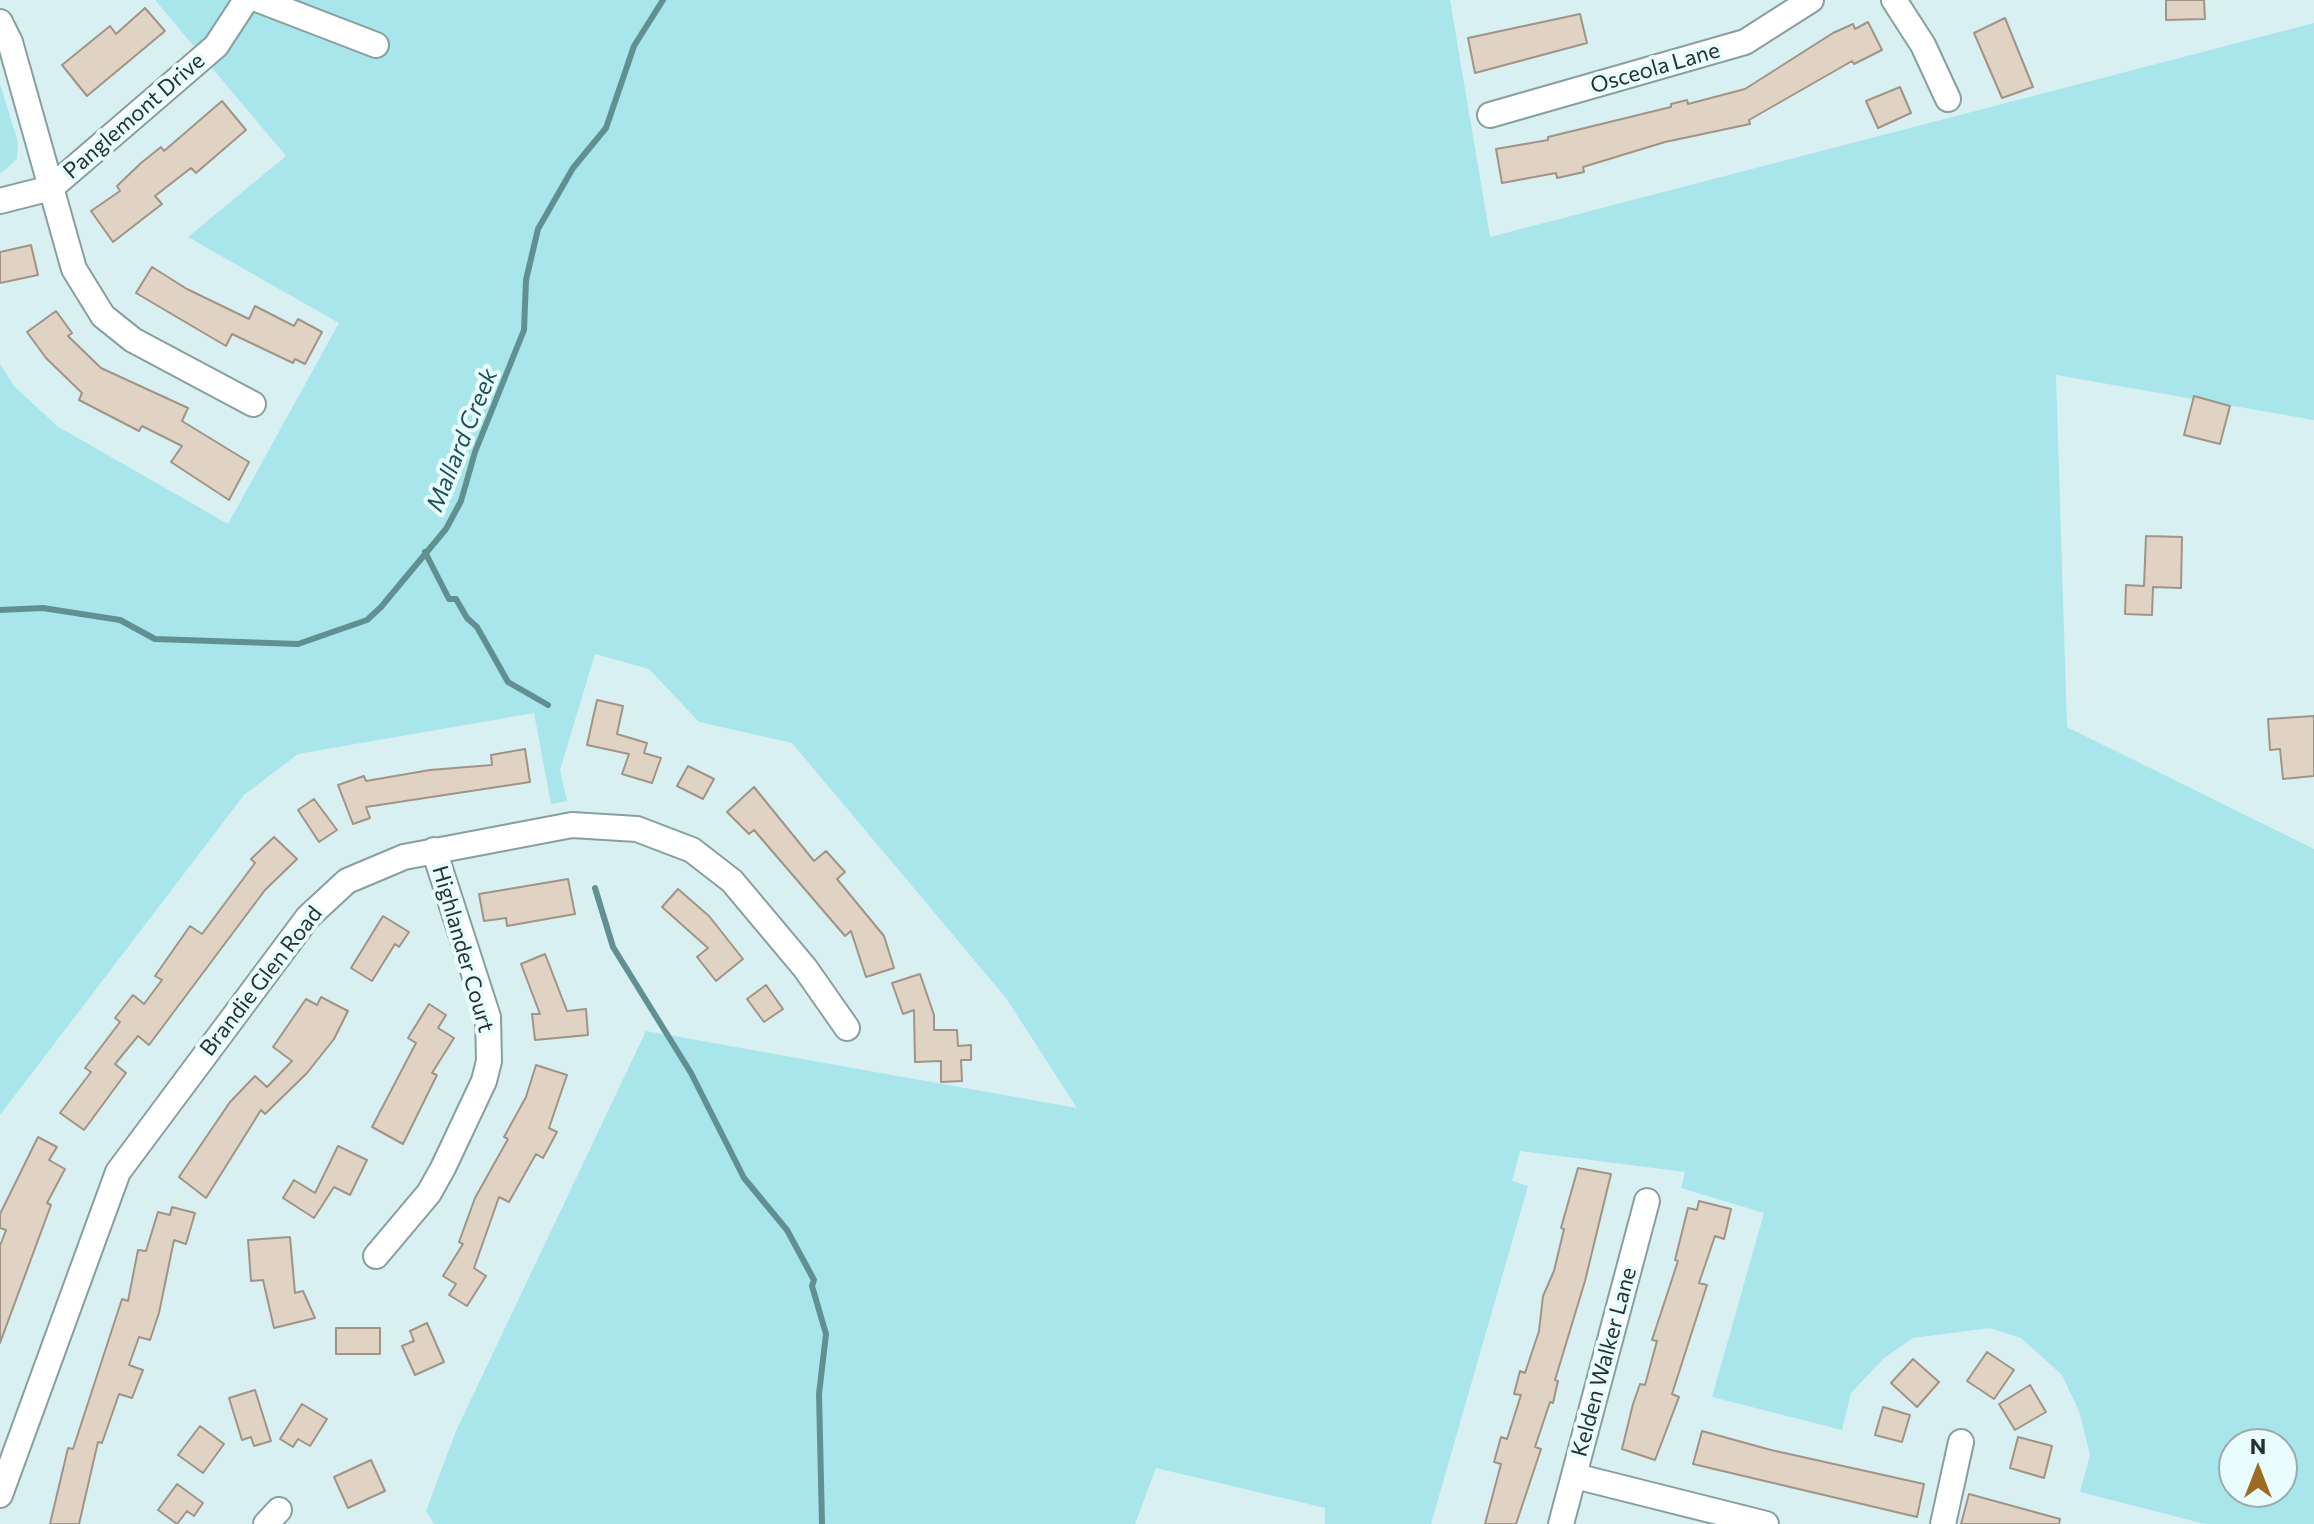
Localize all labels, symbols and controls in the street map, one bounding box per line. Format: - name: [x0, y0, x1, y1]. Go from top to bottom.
- street label: Osceola Lane: [1587, 37, 1723, 99]
- street label: Panglemont Drive: [58, 48, 210, 184]
- water label: Mallard Creek: [420, 364, 504, 516]
- street label: Highlander Court: [427, 863, 499, 1035]
- street label: Brandie Glen Road: [194, 901, 328, 1061]
- street label: Kelden Walker Lane: [1566, 1264, 1642, 1460]
- north arrow: [2218, 1428, 2298, 1508]
- text: N: [2250, 1432, 2266, 1459]

